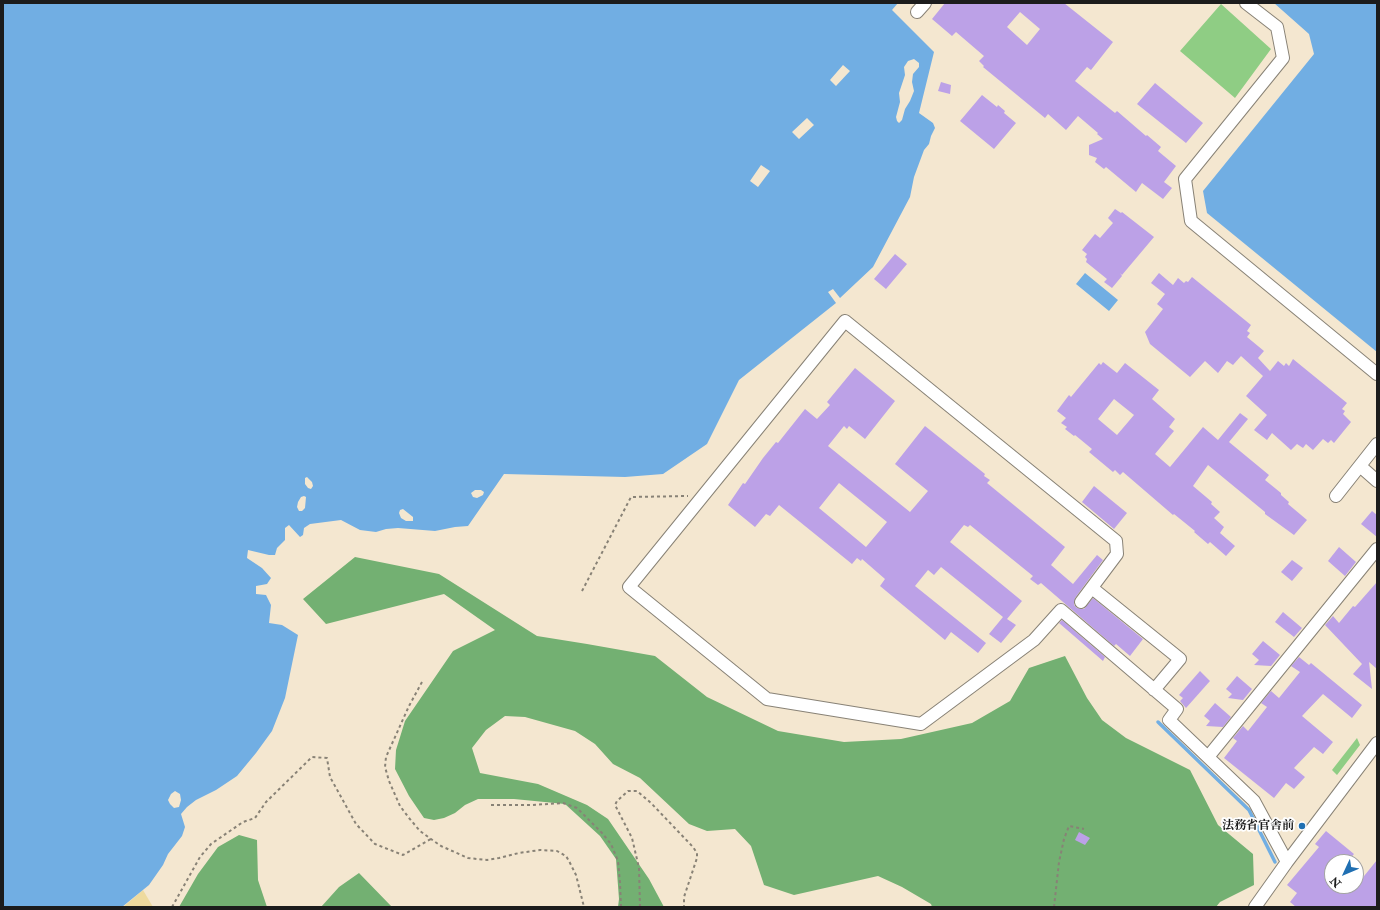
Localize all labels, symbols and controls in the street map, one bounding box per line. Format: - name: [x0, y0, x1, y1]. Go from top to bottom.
- place label: 法務省官舎前: [1222, 819, 1294, 833]
- marker: 法務省官舎前: [1297, 821, 1307, 831]
- north arrow: [1324, 854, 1364, 894]
- text: N: [1328, 874, 1344, 890]

